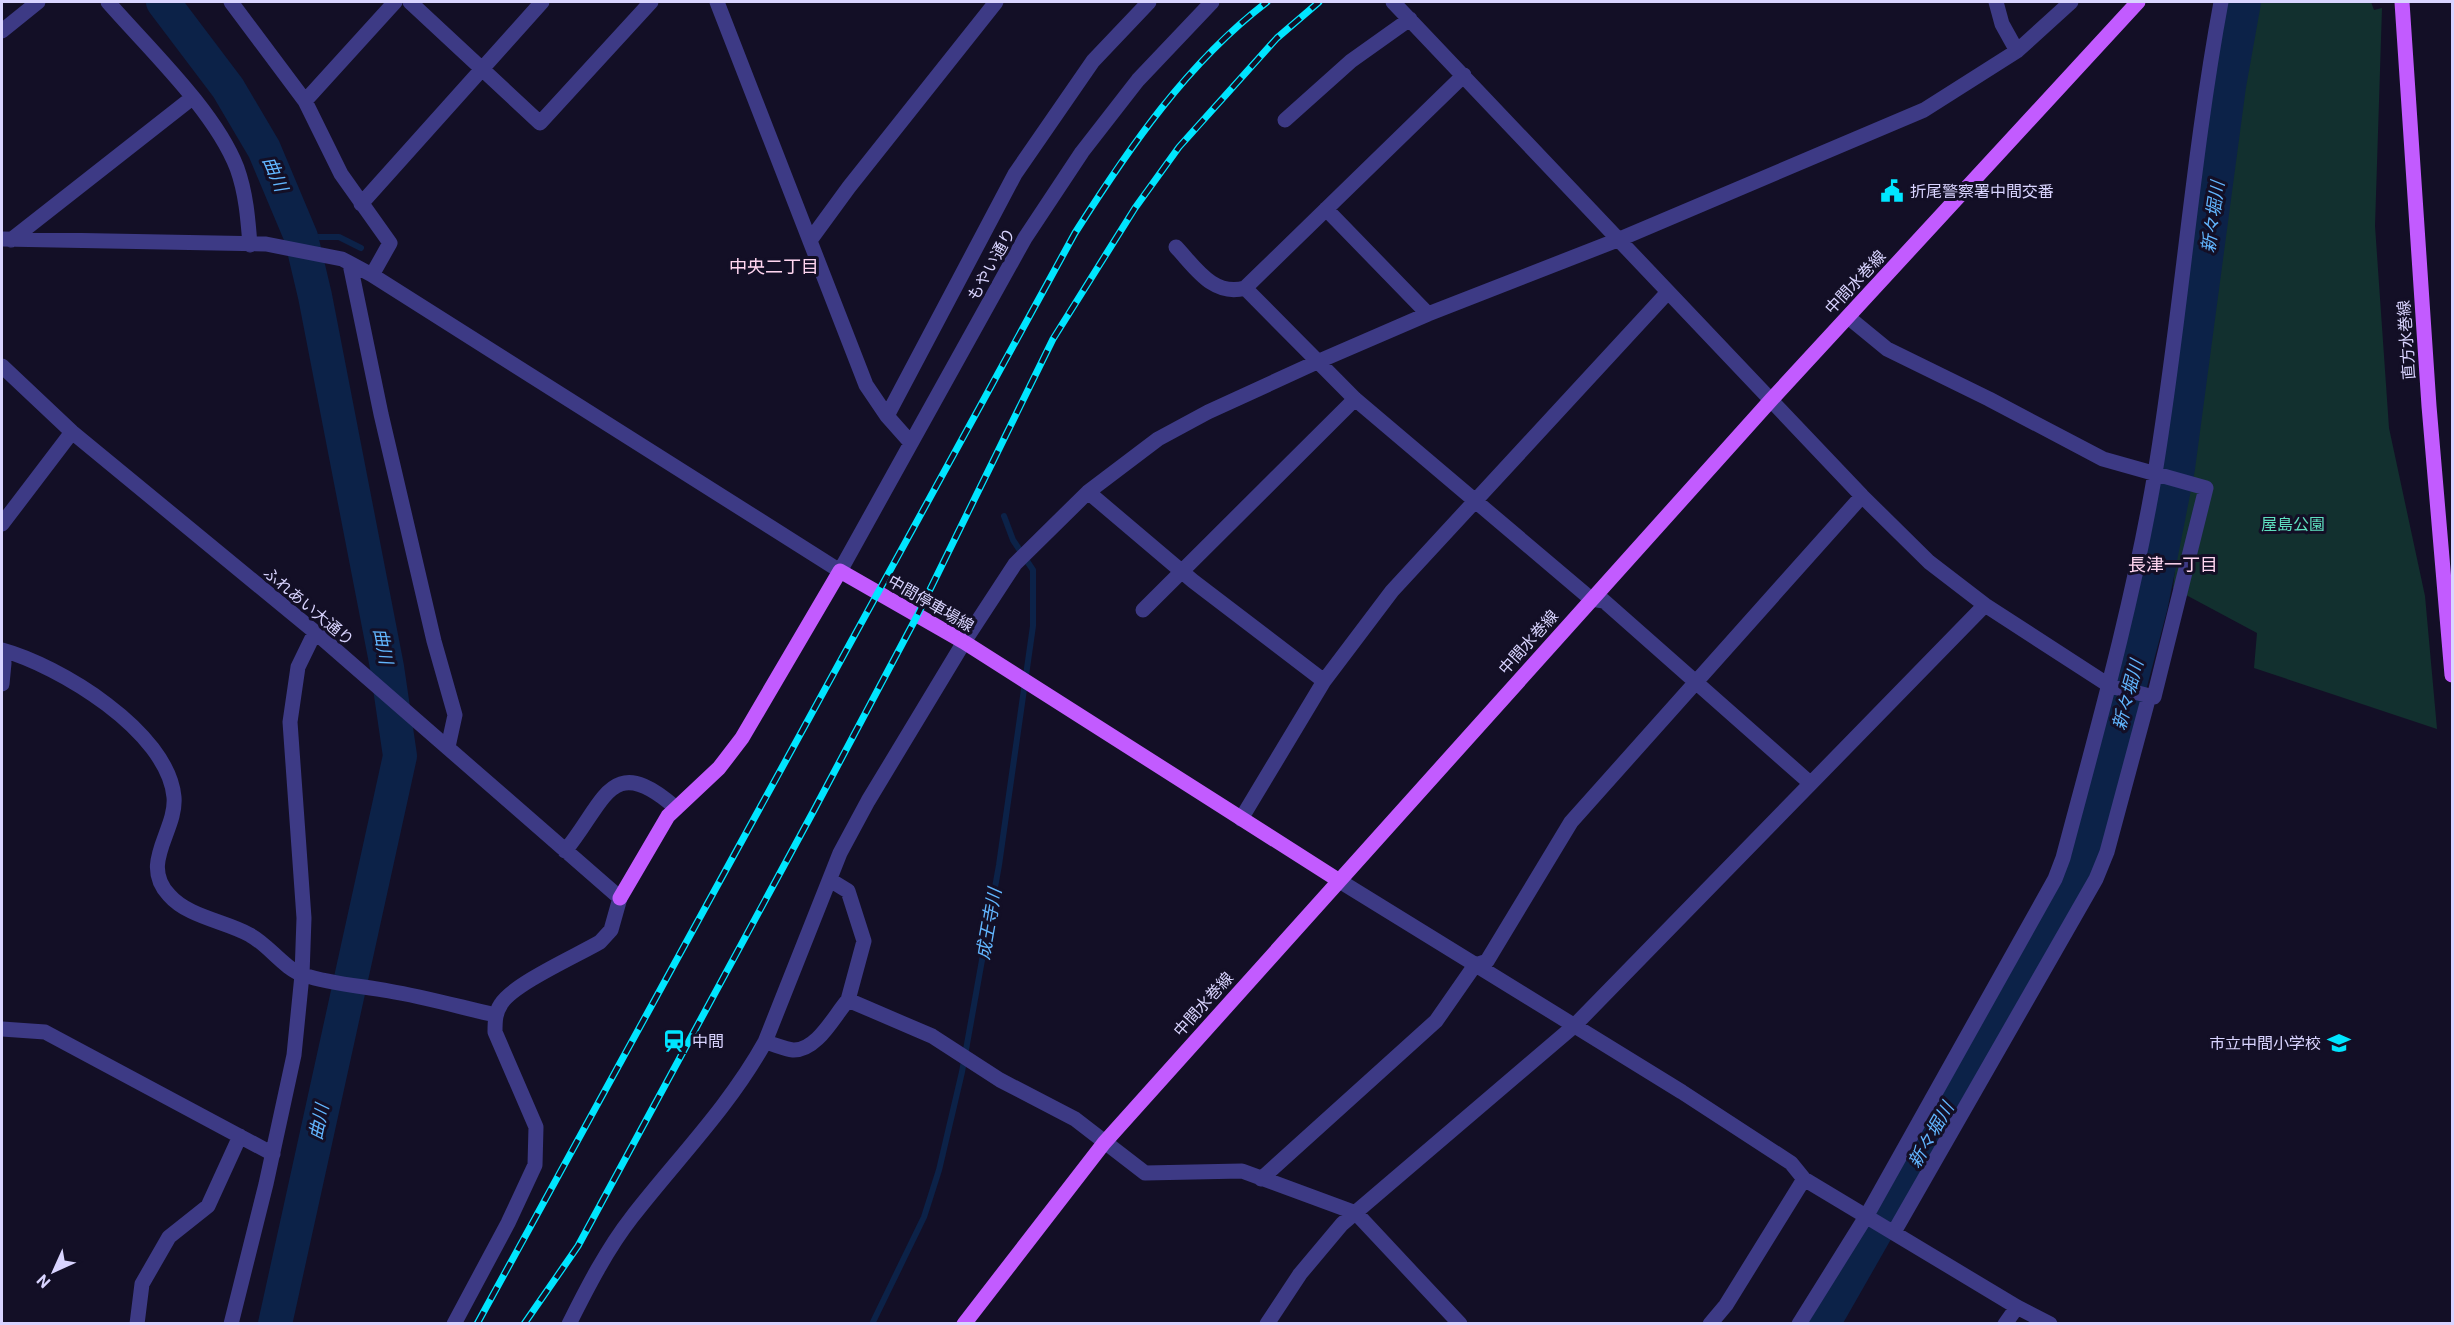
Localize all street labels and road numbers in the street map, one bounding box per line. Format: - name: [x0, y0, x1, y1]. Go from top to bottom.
- street label: もやい通り: [964, 225, 1019, 304]
- street label: 中間水巻線: [1821, 247, 1890, 318]
- street label: 直方水巻線: [2394, 299, 2419, 381]
- street label: ふれあい大通り: [260, 563, 358, 650]
- street label: 中間停車場線: [884, 571, 977, 636]
- street label: 中間水巻線: [1495, 606, 1562, 678]
- street label: 中間水巻線: [1170, 968, 1237, 1040]

